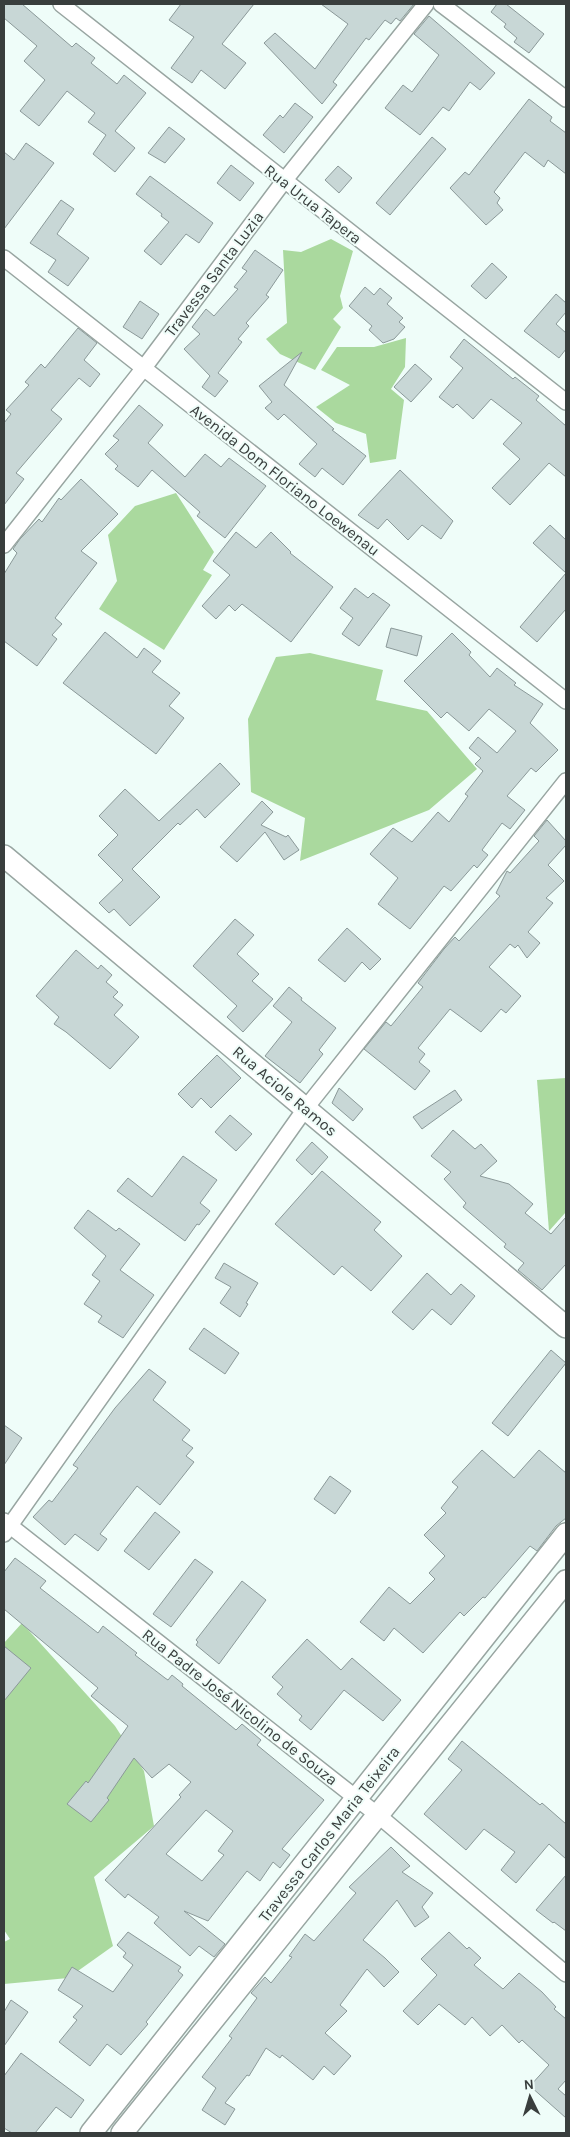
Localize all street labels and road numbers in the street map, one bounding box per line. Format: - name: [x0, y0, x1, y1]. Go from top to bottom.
- street label: Rua Urua Tapera: [261, 160, 365, 248]
- street label: Travessa Santa Luzia: [161, 207, 267, 341]
- street label: Avenida Dom Floriano Loewenau: [186, 400, 384, 560]
- street label: Rua Aciole Ramos: [229, 1042, 341, 1140]
- street label: Rua Padre José Nicolino de Souza: [138, 1625, 342, 1789]
- street label: Travessa Carlos Maria Teixeira: [254, 1742, 404, 1926]

